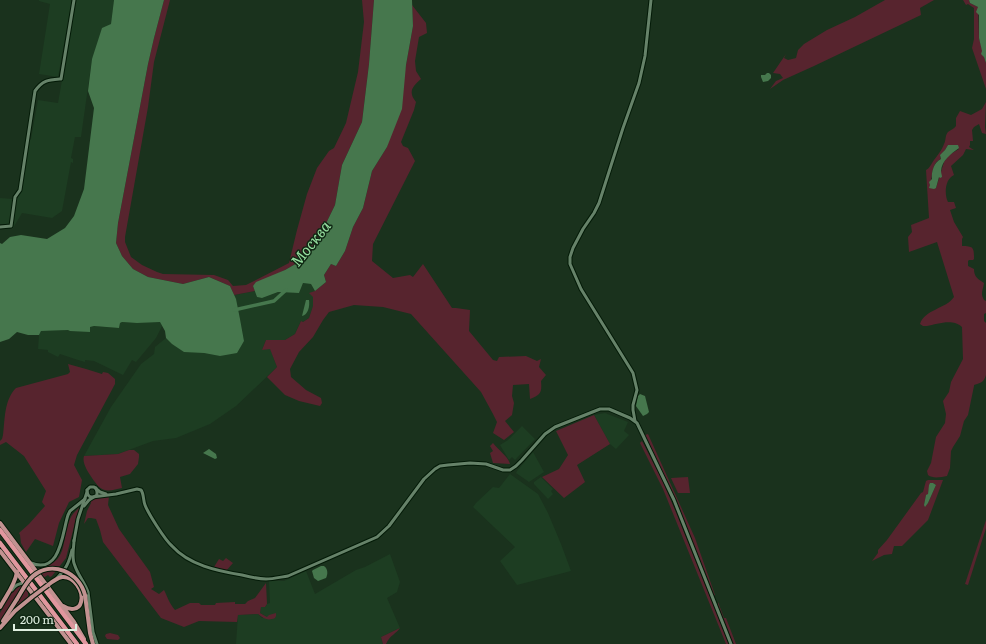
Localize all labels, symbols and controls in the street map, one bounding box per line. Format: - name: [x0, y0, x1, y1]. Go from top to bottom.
- water label: Москва: [284, 215, 336, 271]
- scale bar: [14, 606, 76, 632]
- text: 200 m: [20, 610, 54, 628]

